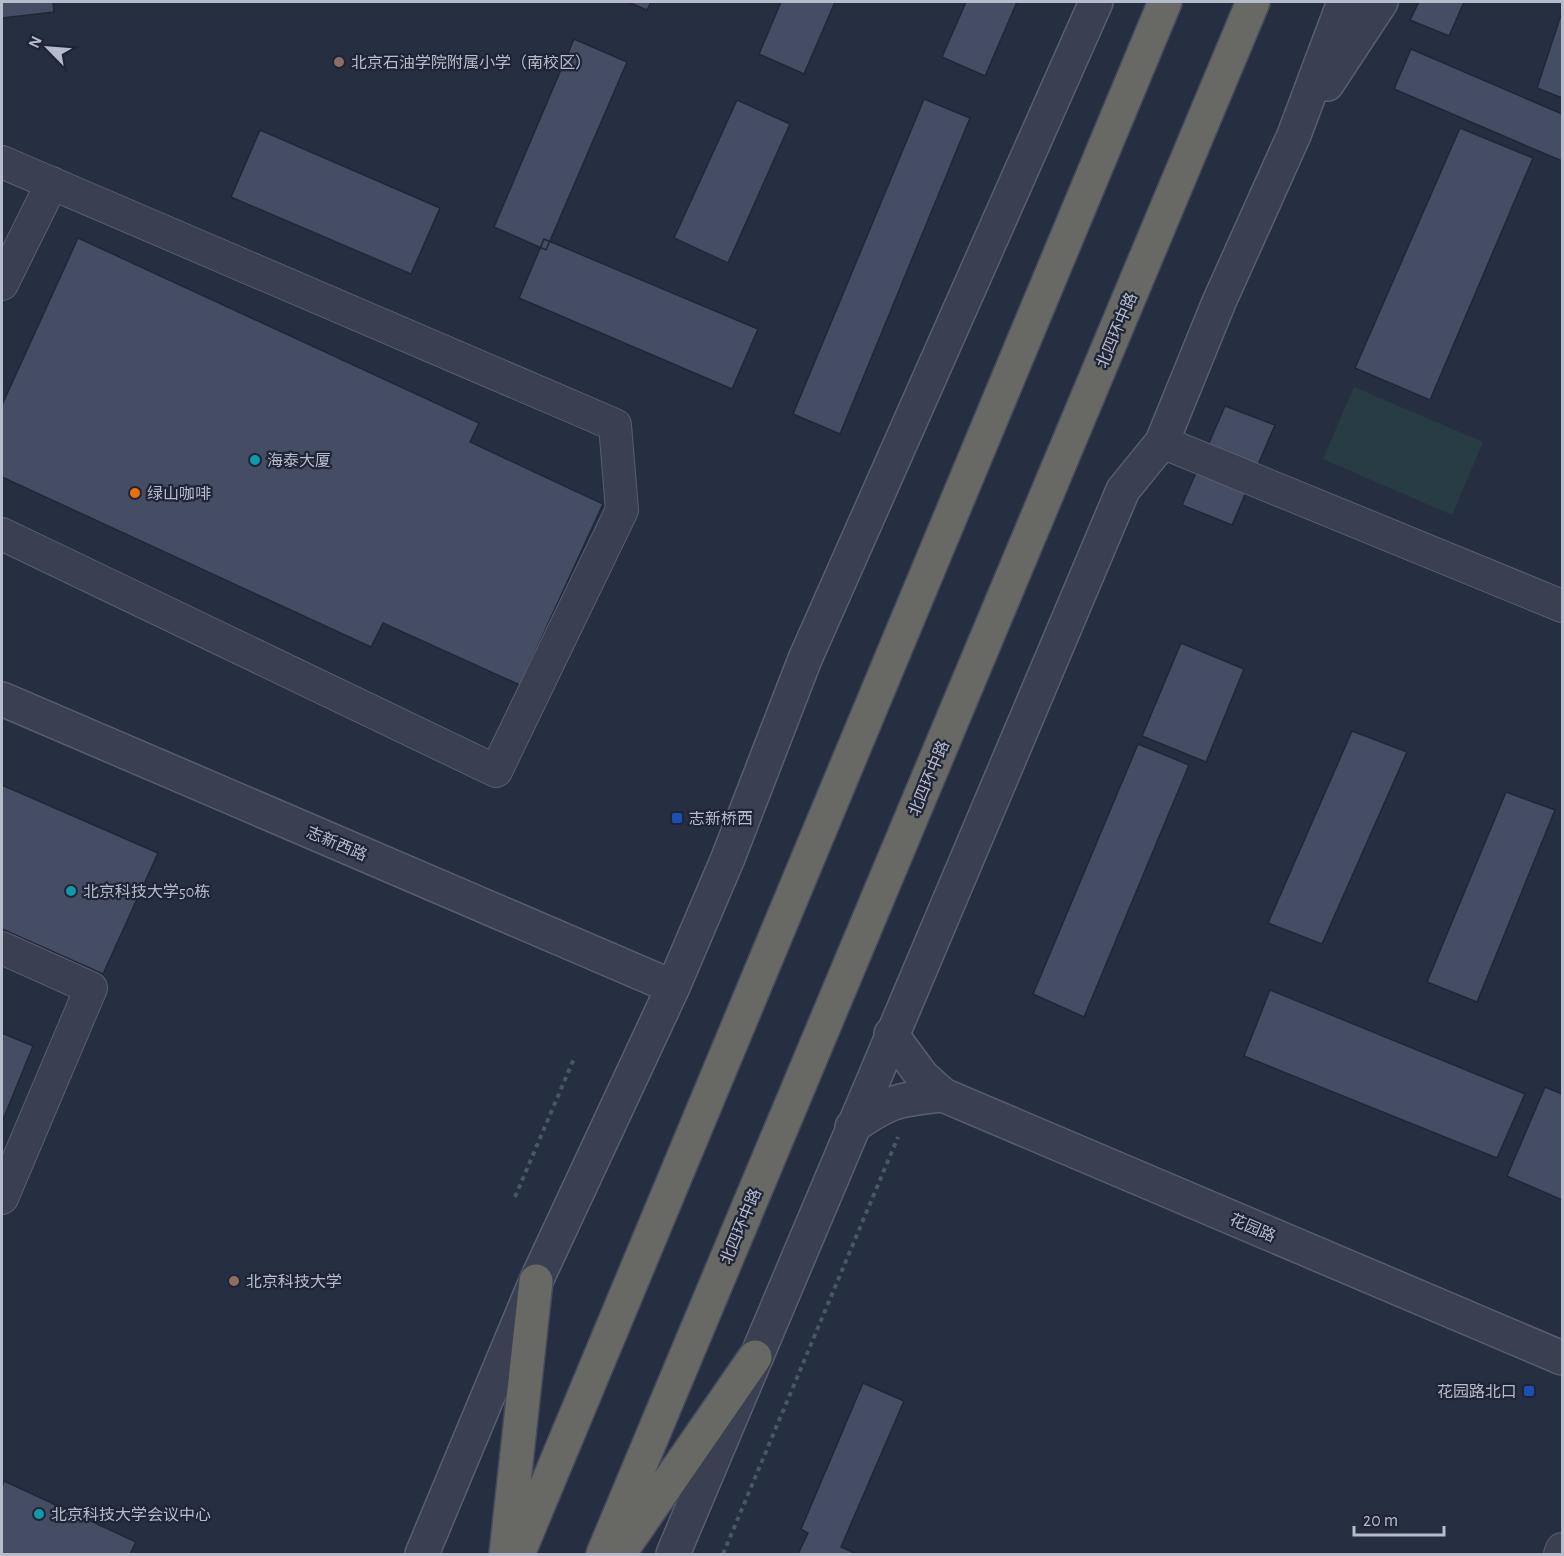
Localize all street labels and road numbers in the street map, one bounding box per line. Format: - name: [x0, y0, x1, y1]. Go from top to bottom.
- street label: 北四环中路: [1093, 290, 1140, 370]
- street label: 北四环中路: [905, 738, 952, 818]
- street label: 志新西路: [304, 823, 370, 864]
- street label: 北四环中路: [717, 1186, 764, 1266]
- street label: 花园路: [1227, 1210, 1278, 1245]

